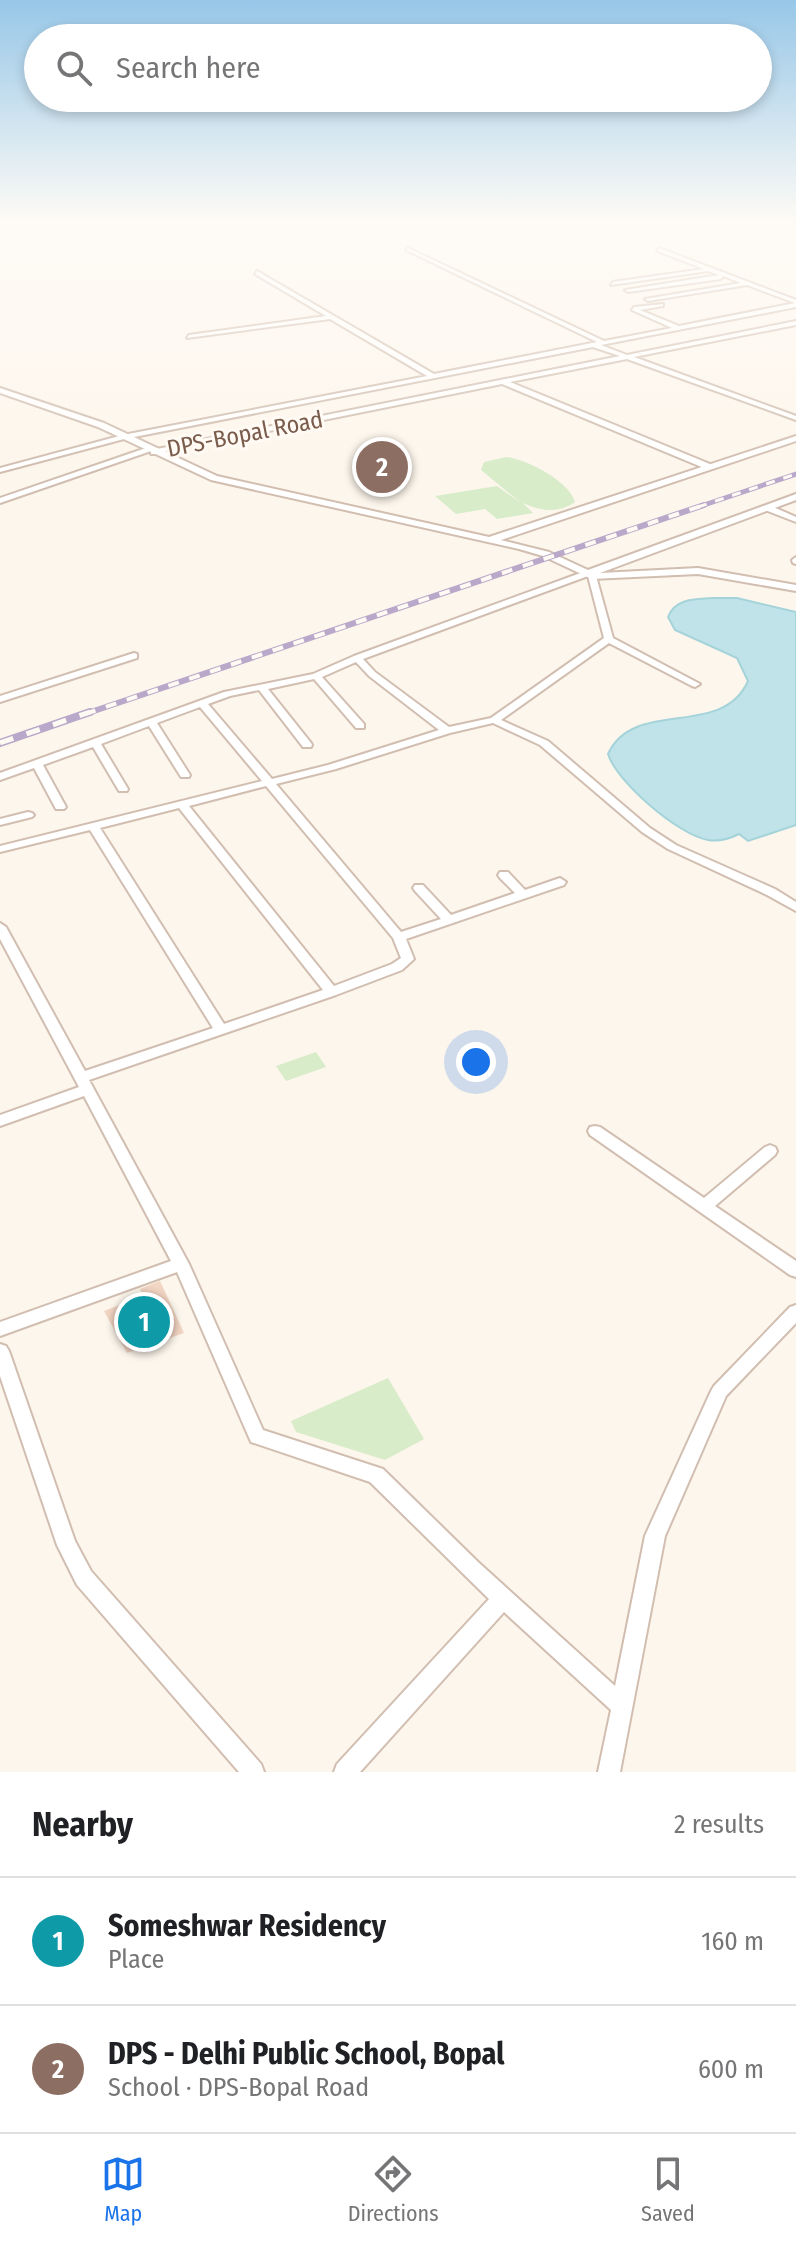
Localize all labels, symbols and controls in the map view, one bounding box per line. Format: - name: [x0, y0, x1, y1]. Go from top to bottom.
- search box: [24, 24, 772, 112]
- icon: search: [52, 46, 96, 90]
- text: Search here: [116, 50, 261, 86]
- street label: DPS-Bopal Road: [165, 405, 325, 463]
- pin: 2: [356, 437, 408, 497]
- your location: [456, 1042, 496, 1082]
- pin: 1: [118, 1292, 170, 1352]
- text: Nearby: [32, 1804, 133, 1845]
- text: 2 results: [674, 1809, 764, 1840]
- text: Someshwar Residency: [108, 1908, 386, 1944]
- text: 1: [53, 1926, 64, 1957]
- text: 160 m: [701, 1926, 764, 1957]
- text: Place: [108, 1944, 164, 1975]
- text: DPS - Delhi Public School, Bopal: [108, 2036, 504, 2072]
- text: 2: [52, 2054, 64, 2085]
- text: 600 m: [698, 2054, 764, 2085]
- text: School · DPS-Bopal Road: [108, 2072, 369, 2103]
- tab: Map: [101, 2152, 145, 2227]
- tab: Directions: [348, 2152, 439, 2227]
- tab: Saved: [641, 2152, 695, 2227]

